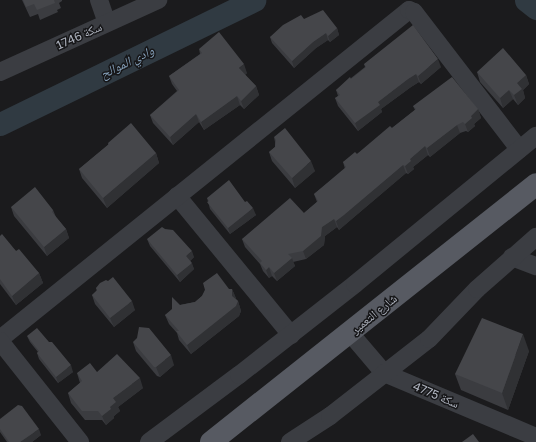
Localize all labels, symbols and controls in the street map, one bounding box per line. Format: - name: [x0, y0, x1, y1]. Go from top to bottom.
- street label: سكة 1746: [54, 20, 104, 52]
- water label: وادي الموالح: [98, 42, 156, 82]
- street label: شارع التعمير: [348, 291, 400, 337]
- street label: سكة 4775: [411, 379, 461, 411]

